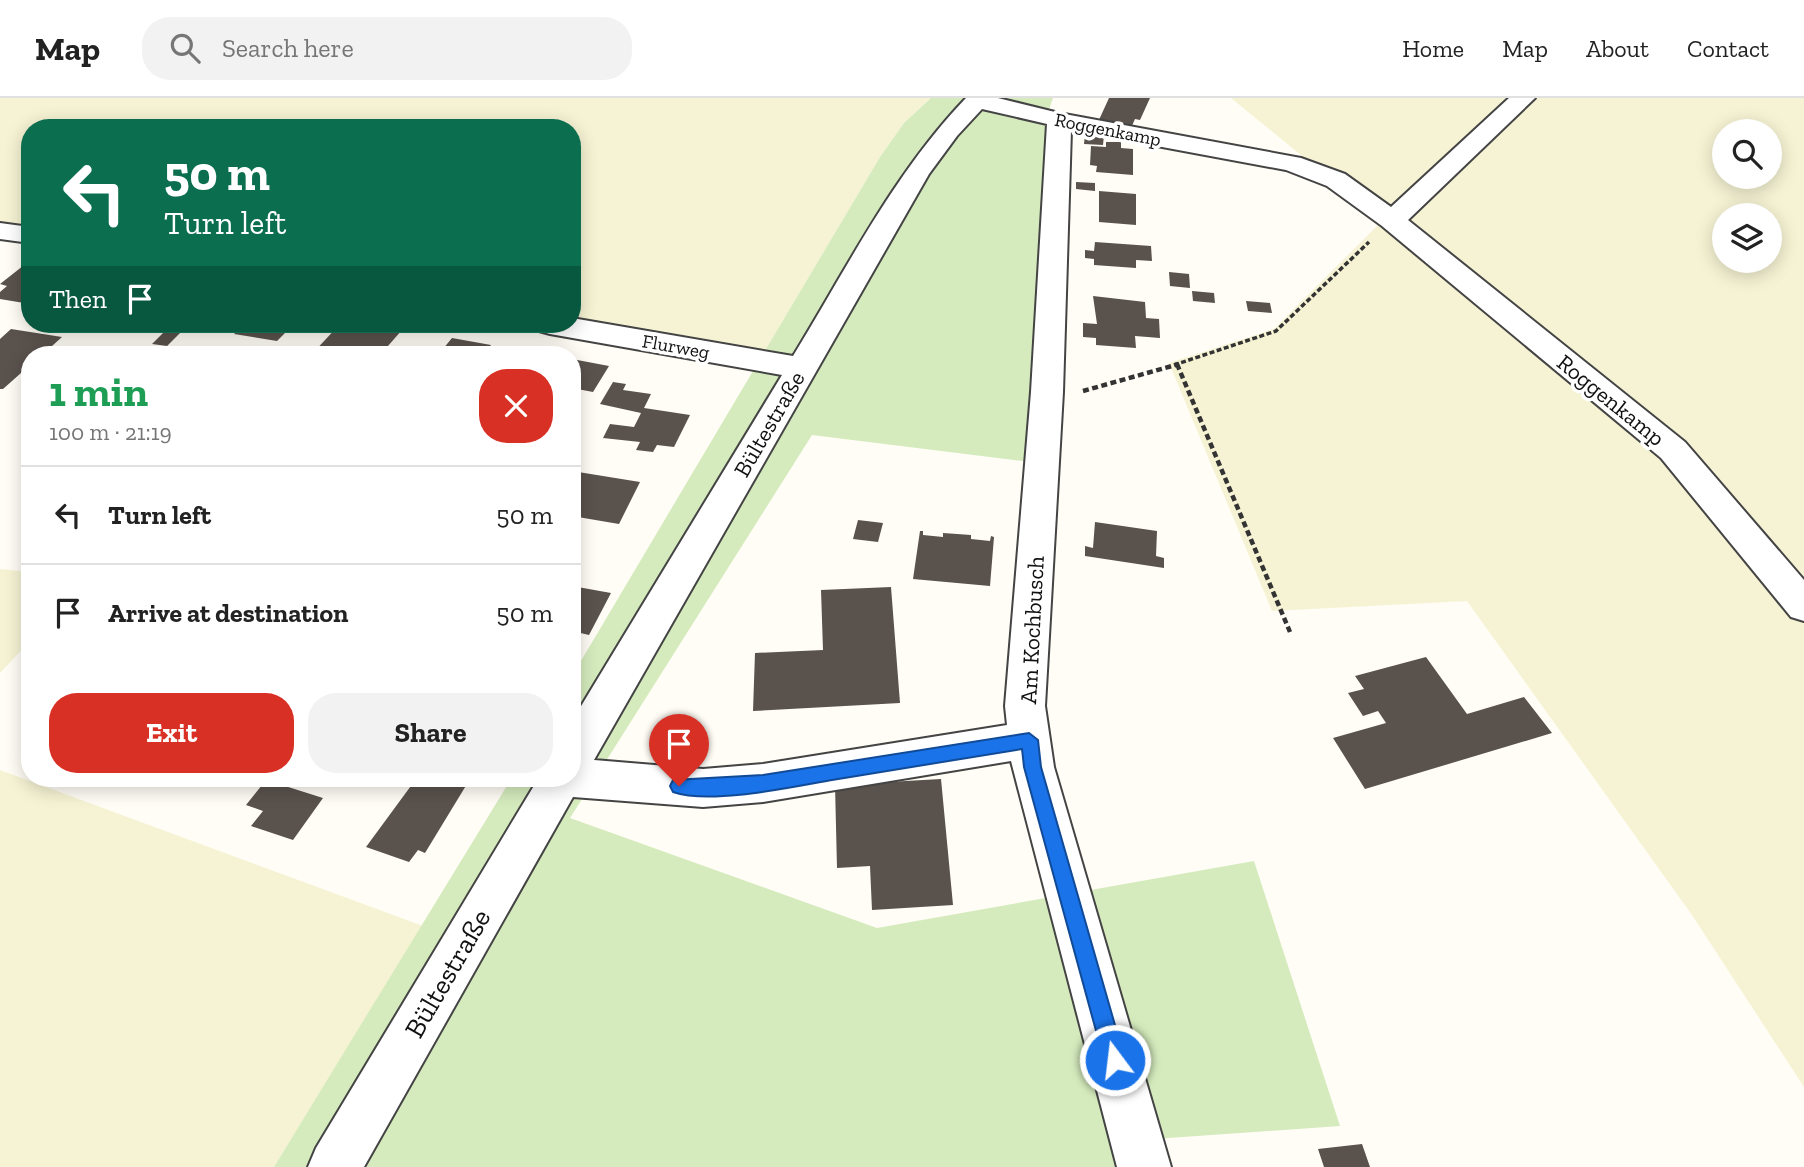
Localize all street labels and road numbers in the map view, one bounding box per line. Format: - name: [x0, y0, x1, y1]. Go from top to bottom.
- street label: Roggenkamp: [1053, 108, 1163, 151]
- street label: Flurweg: [640, 329, 712, 364]
- street label: Roggenkamp: [1551, 348, 1671, 452]
- street label: Bültestraße: [728, 366, 810, 482]
- street label: Am Kochbusch: [1014, 555, 1050, 705]
- street label: Bültestraße: [397, 903, 497, 1043]

